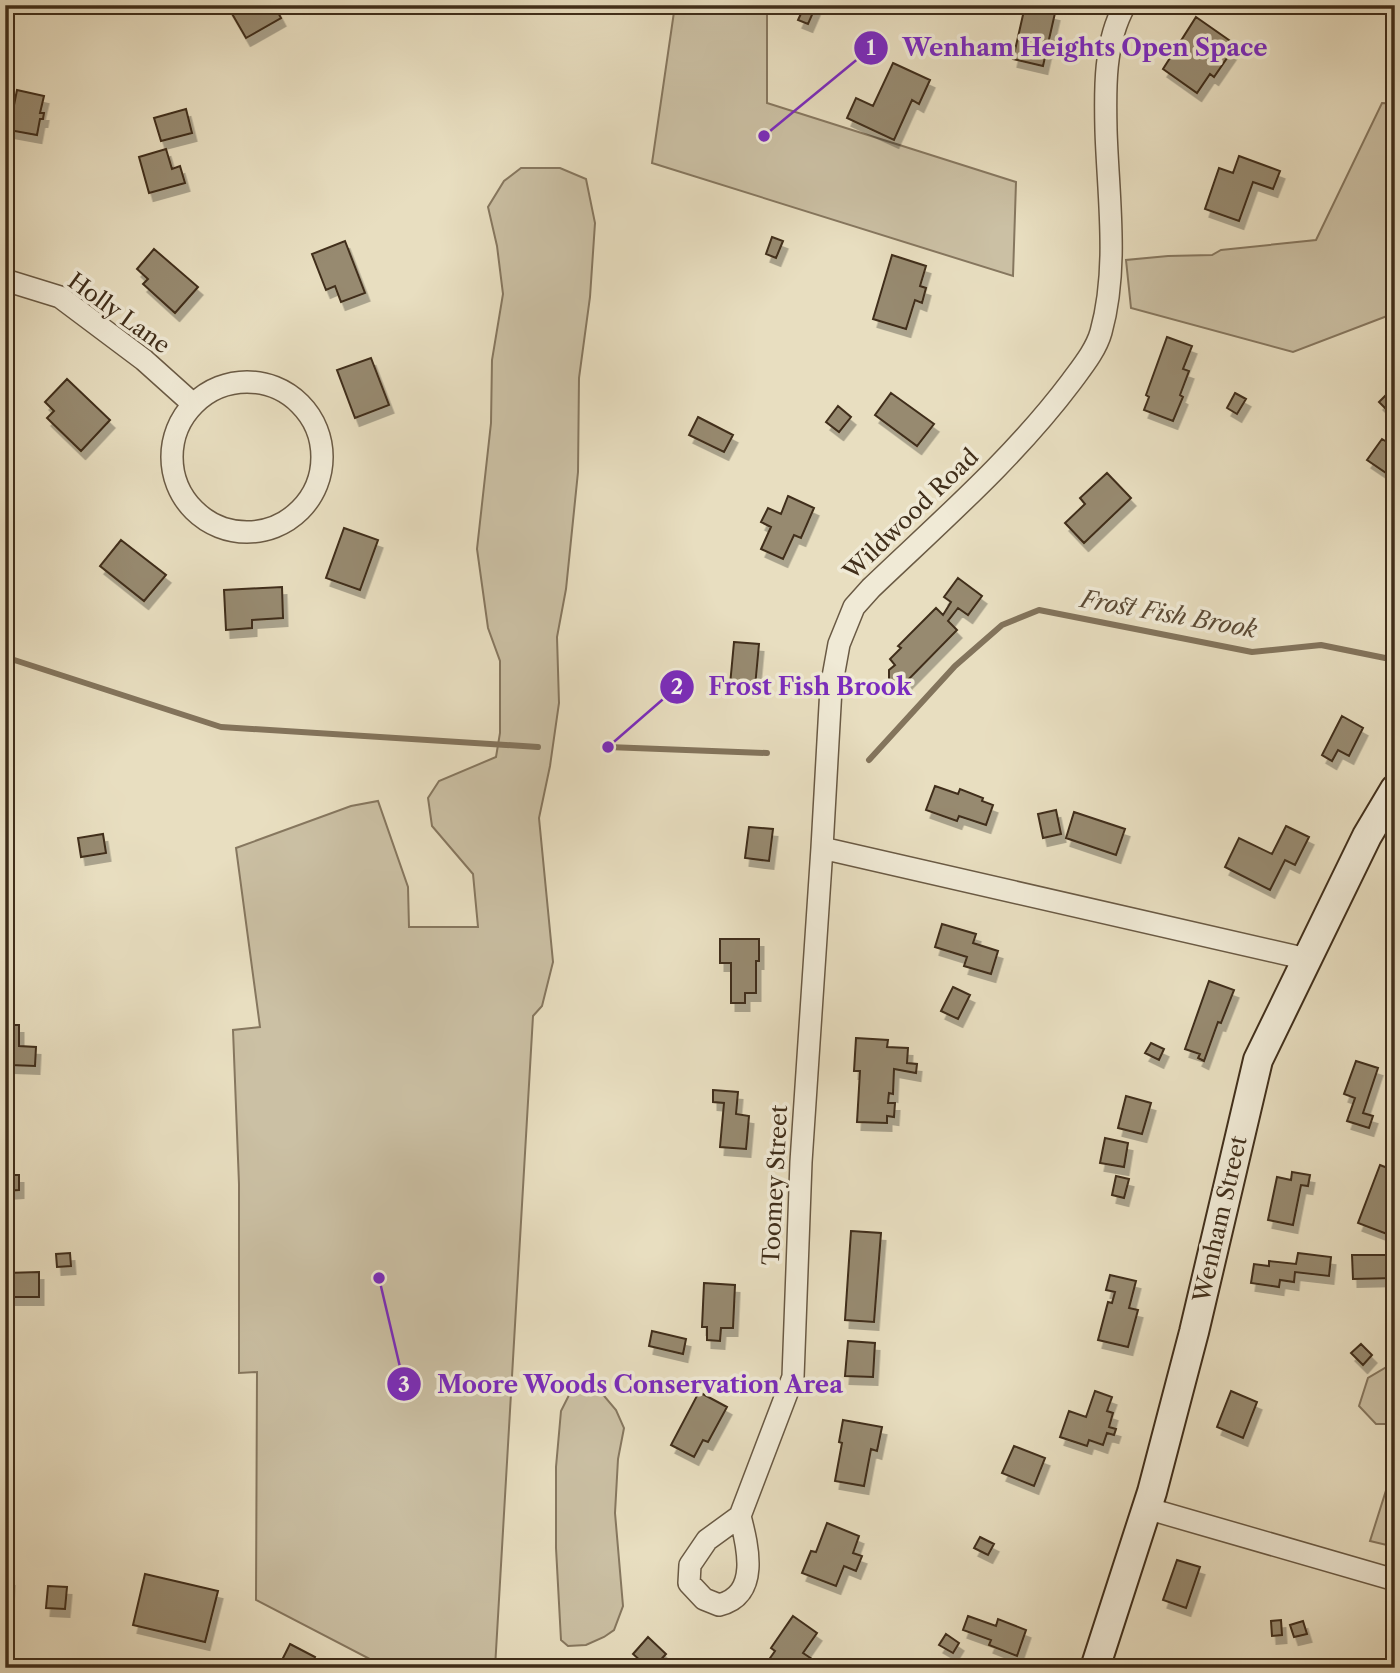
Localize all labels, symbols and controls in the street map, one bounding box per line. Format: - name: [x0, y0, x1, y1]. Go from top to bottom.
- callout: Wenham Heights Open Space: [853, 25, 1281, 70]
- text: Wenham Heights Open Space: [901, 33, 1268, 62]
- text: 1: [866, 35, 876, 60]
- street label: Holly Lane: [62, 267, 176, 359]
- street label: Wildwood Road: [837, 443, 984, 586]
- water label: Frost Fish Brook: [1076, 584, 1260, 644]
- callout: Frost Fish Brook: [659, 664, 925, 709]
- text: Frost Fish Brook: [708, 672, 913, 701]
- text: 2: [671, 674, 683, 699]
- street label: Toomey Street: [757, 1104, 793, 1266]
- street label: Wenham Street: [1187, 1133, 1253, 1306]
- callout: Moore Woods Conservation Area: [387, 1362, 858, 1407]
- text: Moore Woods Conservation Area: [437, 1370, 844, 1399]
- text: 3: [398, 1372, 410, 1397]

